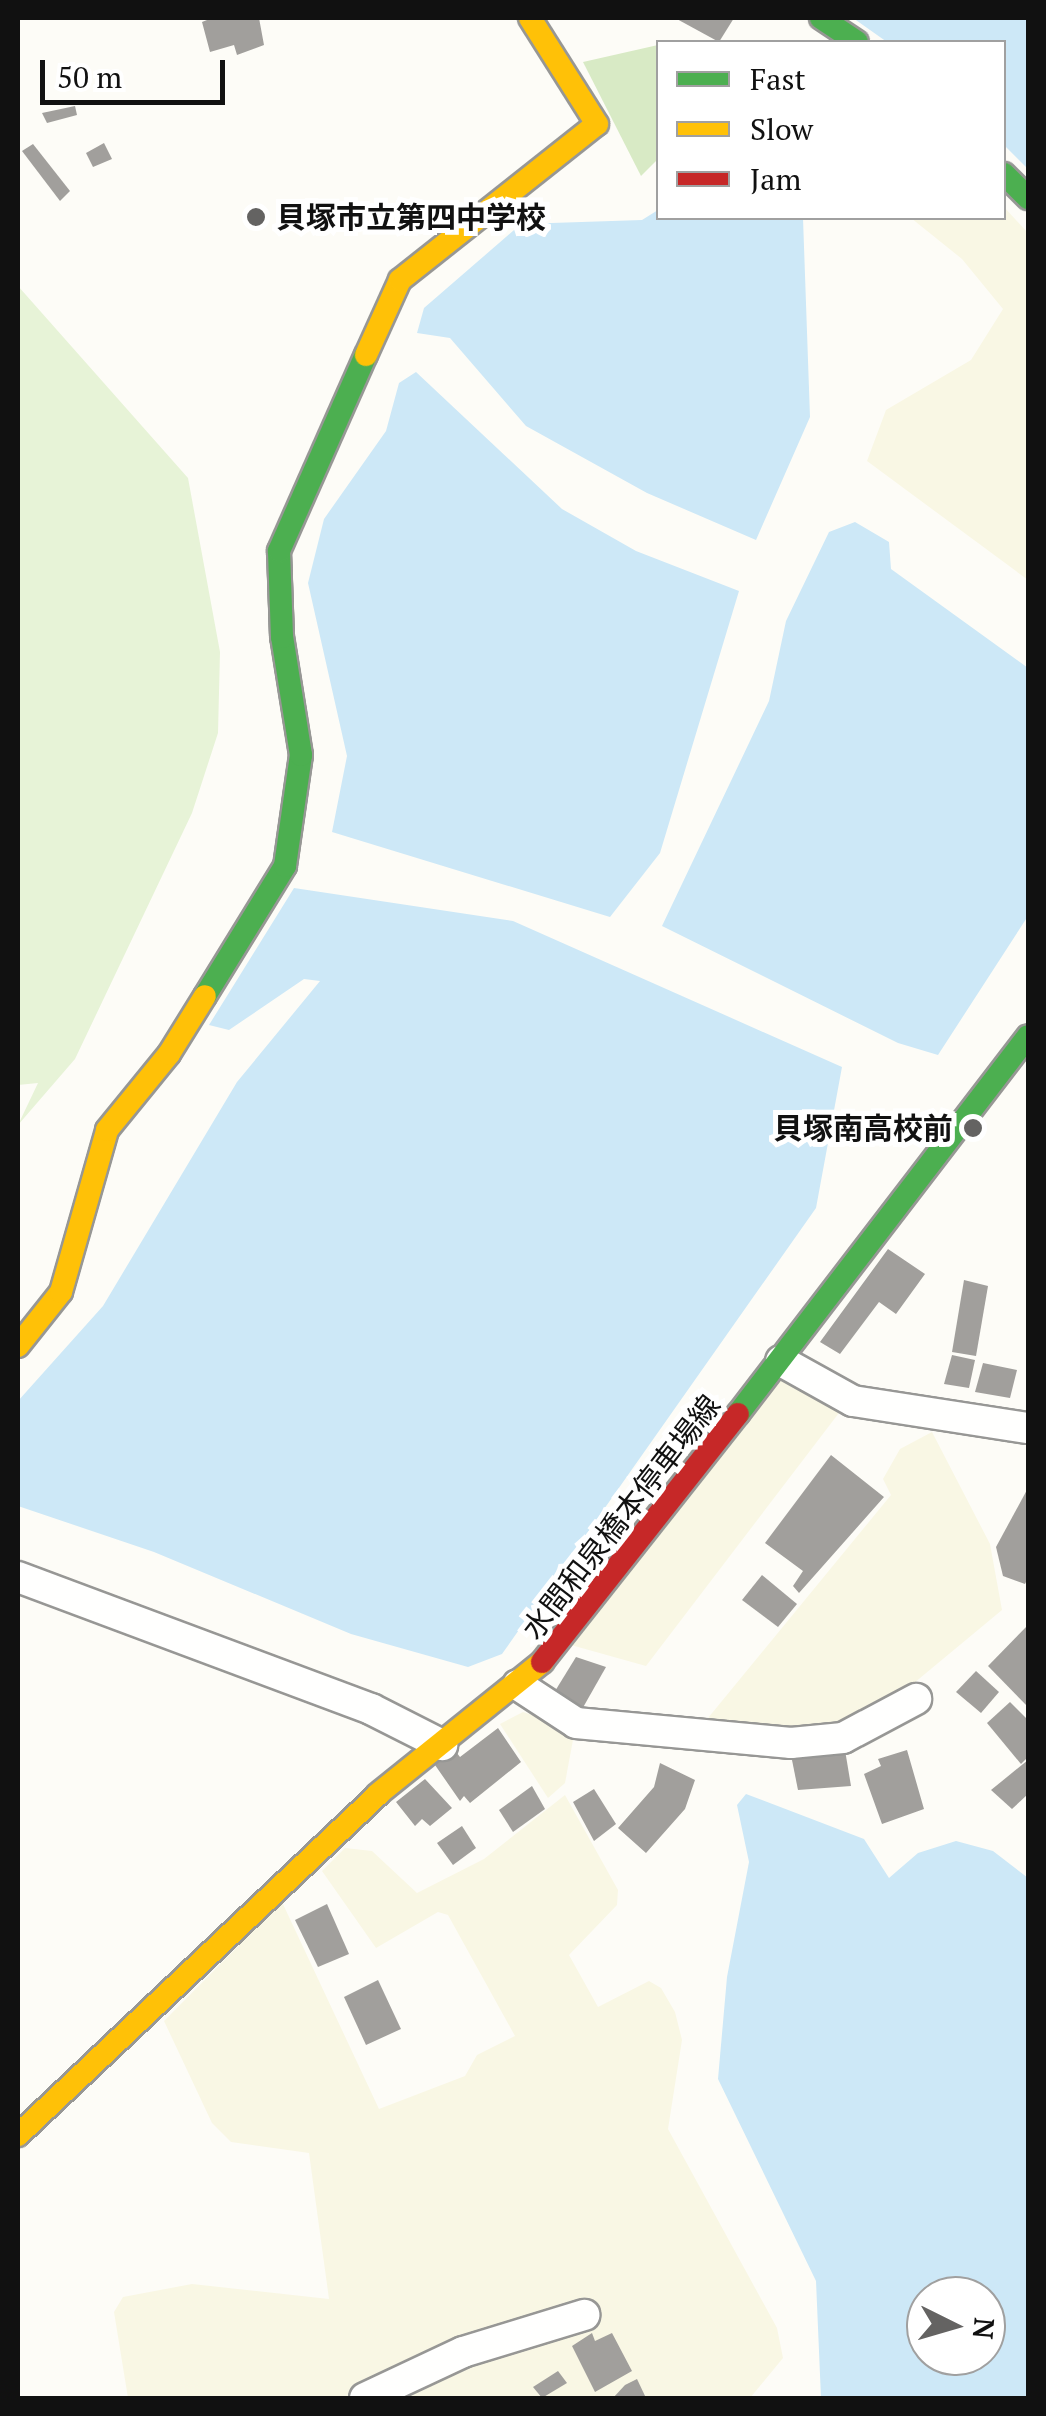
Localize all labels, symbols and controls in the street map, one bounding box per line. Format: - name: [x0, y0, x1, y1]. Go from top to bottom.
- scale bar: [45, 40, 230, 102]
- legend: [656, 40, 1006, 220]
- text: 50 m: [57, 57, 122, 97]
- text: Fast: [750, 59, 806, 99]
- text: Slow: [750, 109, 813, 149]
- text: Jam: [750, 159, 801, 199]
- place label: 貝塚市立第四中学校: [276, 199, 546, 235]
- marker: 貝塚市立第四中学校: [245, 206, 267, 228]
- place label: 貝塚南高校前: [773, 1110, 953, 1146]
- marker: 貝塚南高校前: [962, 1117, 984, 1139]
- street label: 水間和泉橋本停車場線: [514, 1388, 728, 1646]
- north arrow: [906, 2276, 1006, 2376]
- text: N: [965, 2316, 1004, 2341]

